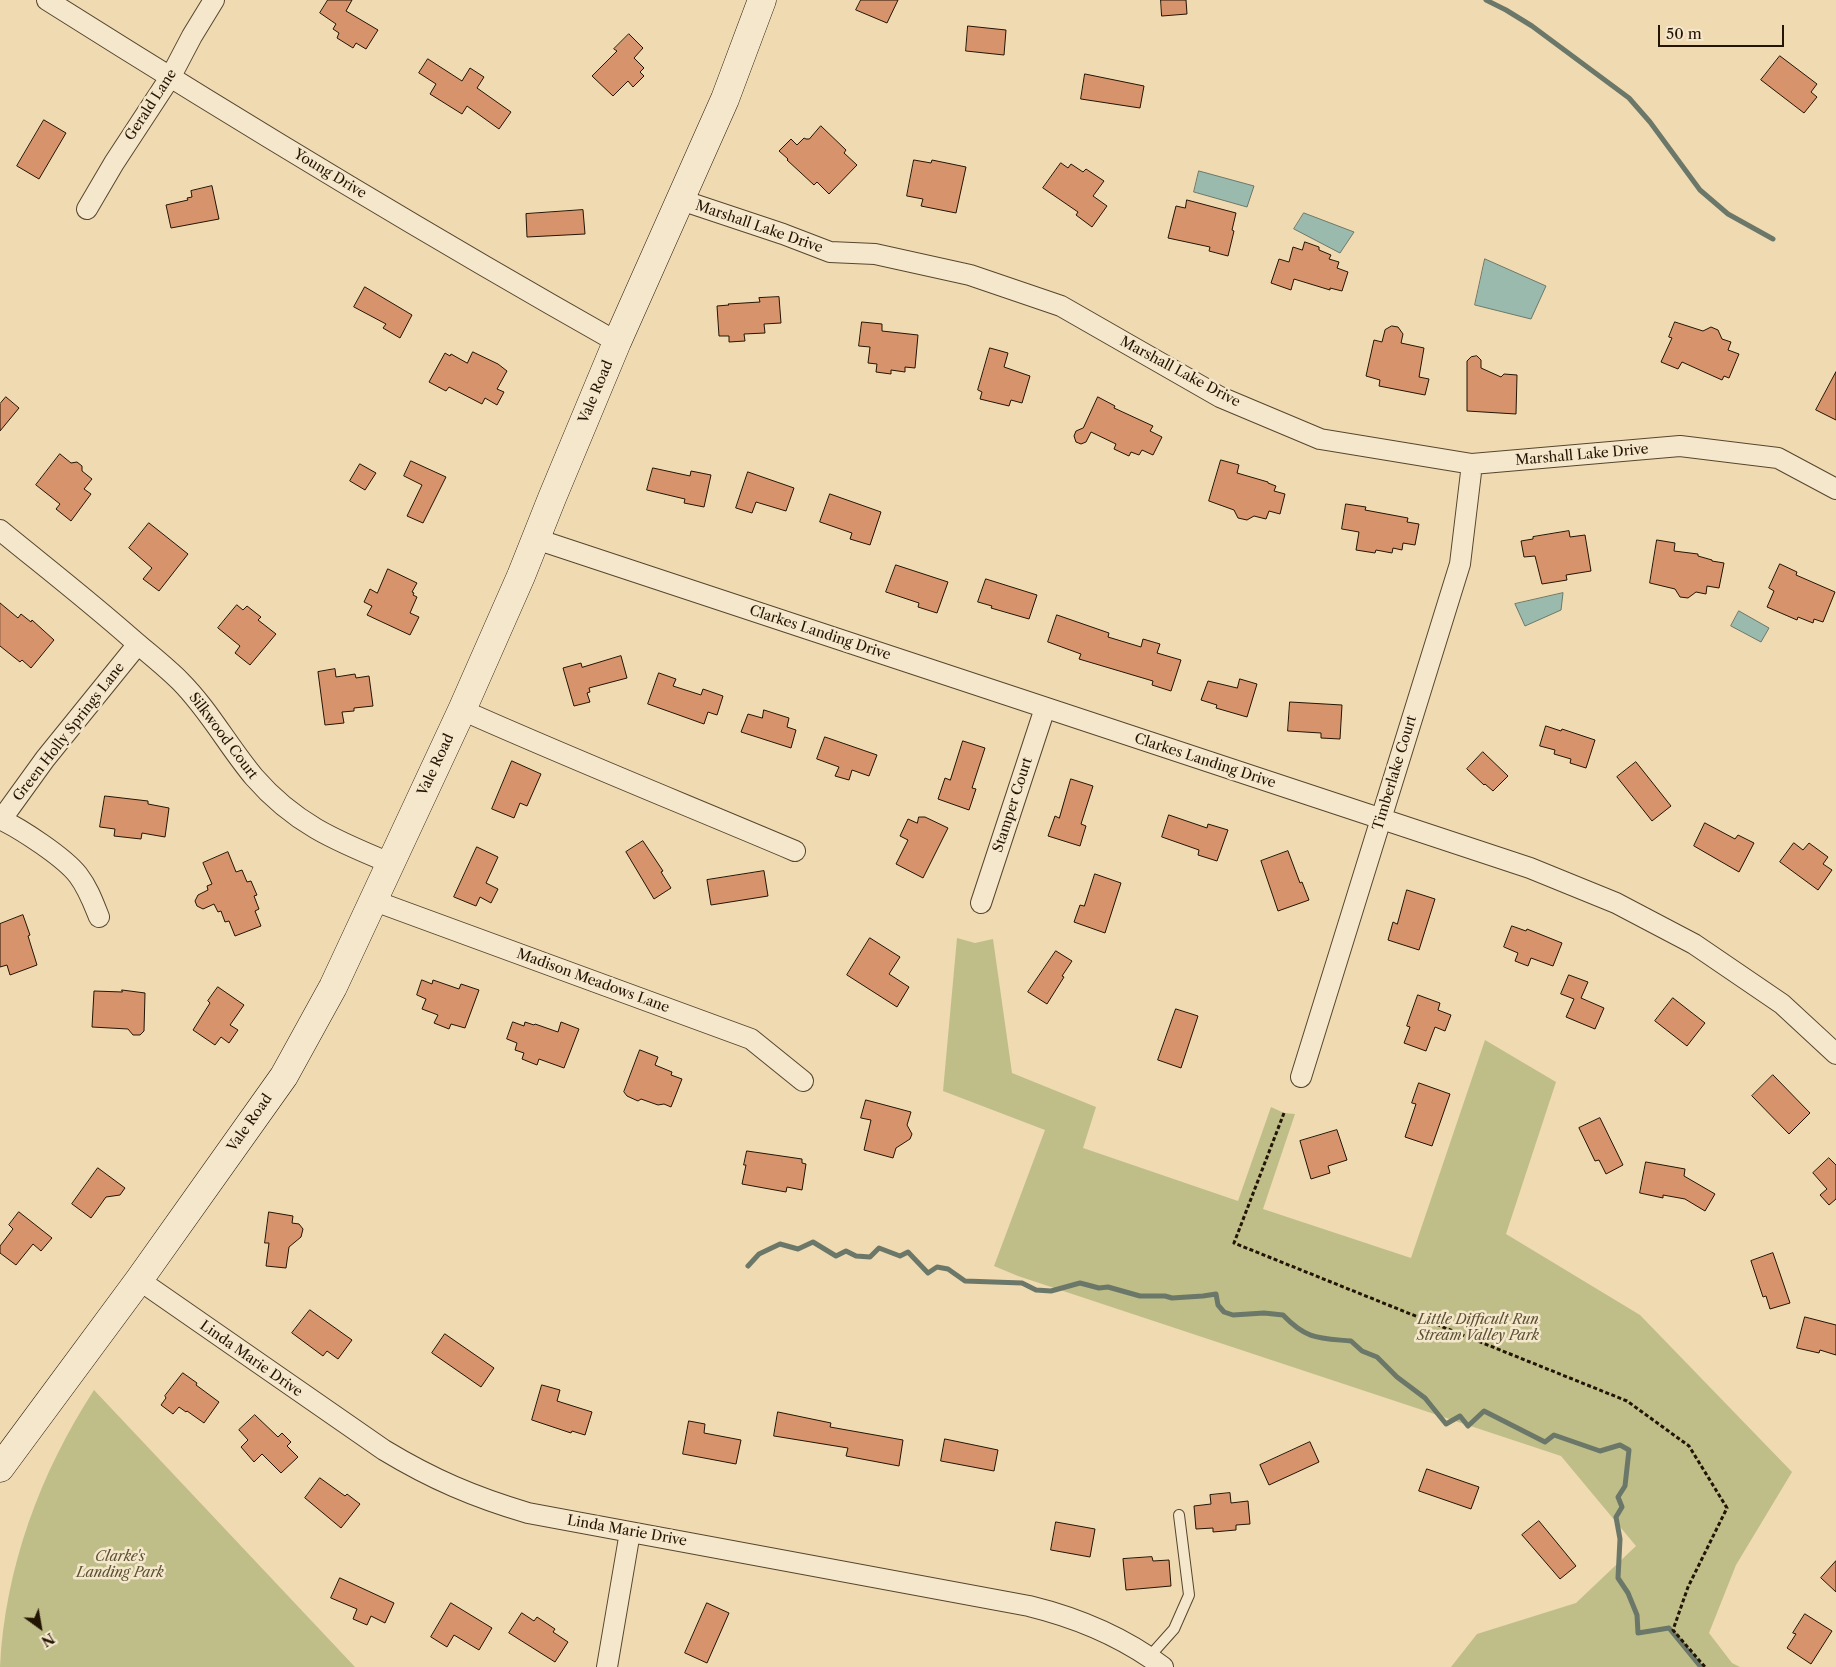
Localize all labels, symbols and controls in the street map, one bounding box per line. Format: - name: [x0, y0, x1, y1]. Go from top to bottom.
- scale bar: [1661, 15, 1787, 47]
- text: 50 m: [1666, 24, 1702, 43]
- street label: Gerald Lane: [122, 66, 180, 144]
- street label: Young Drive: [291, 146, 369, 202]
- street label: Marshall Lake Drive: [693, 197, 825, 257]
- street label: Marshall Lake Drive: [1117, 333, 1243, 411]
- street label: Vale Road: [575, 358, 617, 426]
- street label: Marshall Lake Drive: [1515, 441, 1649, 469]
- street label: Clarkes Landing Drive: [747, 602, 893, 664]
- street label: Green Holly Springs Lane: [10, 659, 128, 805]
- street label: Silkwood Court: [185, 689, 261, 783]
- street label: Timberlake Court: [1370, 714, 1420, 832]
- street label: Clarkes Landing Drive: [1132, 730, 1278, 792]
- street label: Vale Road: [414, 731, 458, 799]
- street label: Stamper Court: [990, 755, 1036, 855]
- street label: Madison Meadows Lane: [514, 946, 672, 1016]
- street label: Vale Road: [224, 1091, 276, 1155]
- park label: Little Difficult Run Stream Valley Park: [1417, 1312, 1539, 1344]
- street label: Linda Marie Drive: [196, 1317, 306, 1401]
- street label: Linda Marie Drive: [566, 1512, 688, 1550]
- park label: Clarke's Landing Park: [76, 1549, 164, 1581]
- north arrow: [15, 1602, 65, 1652]
- text: N: [38, 1629, 58, 1651]

